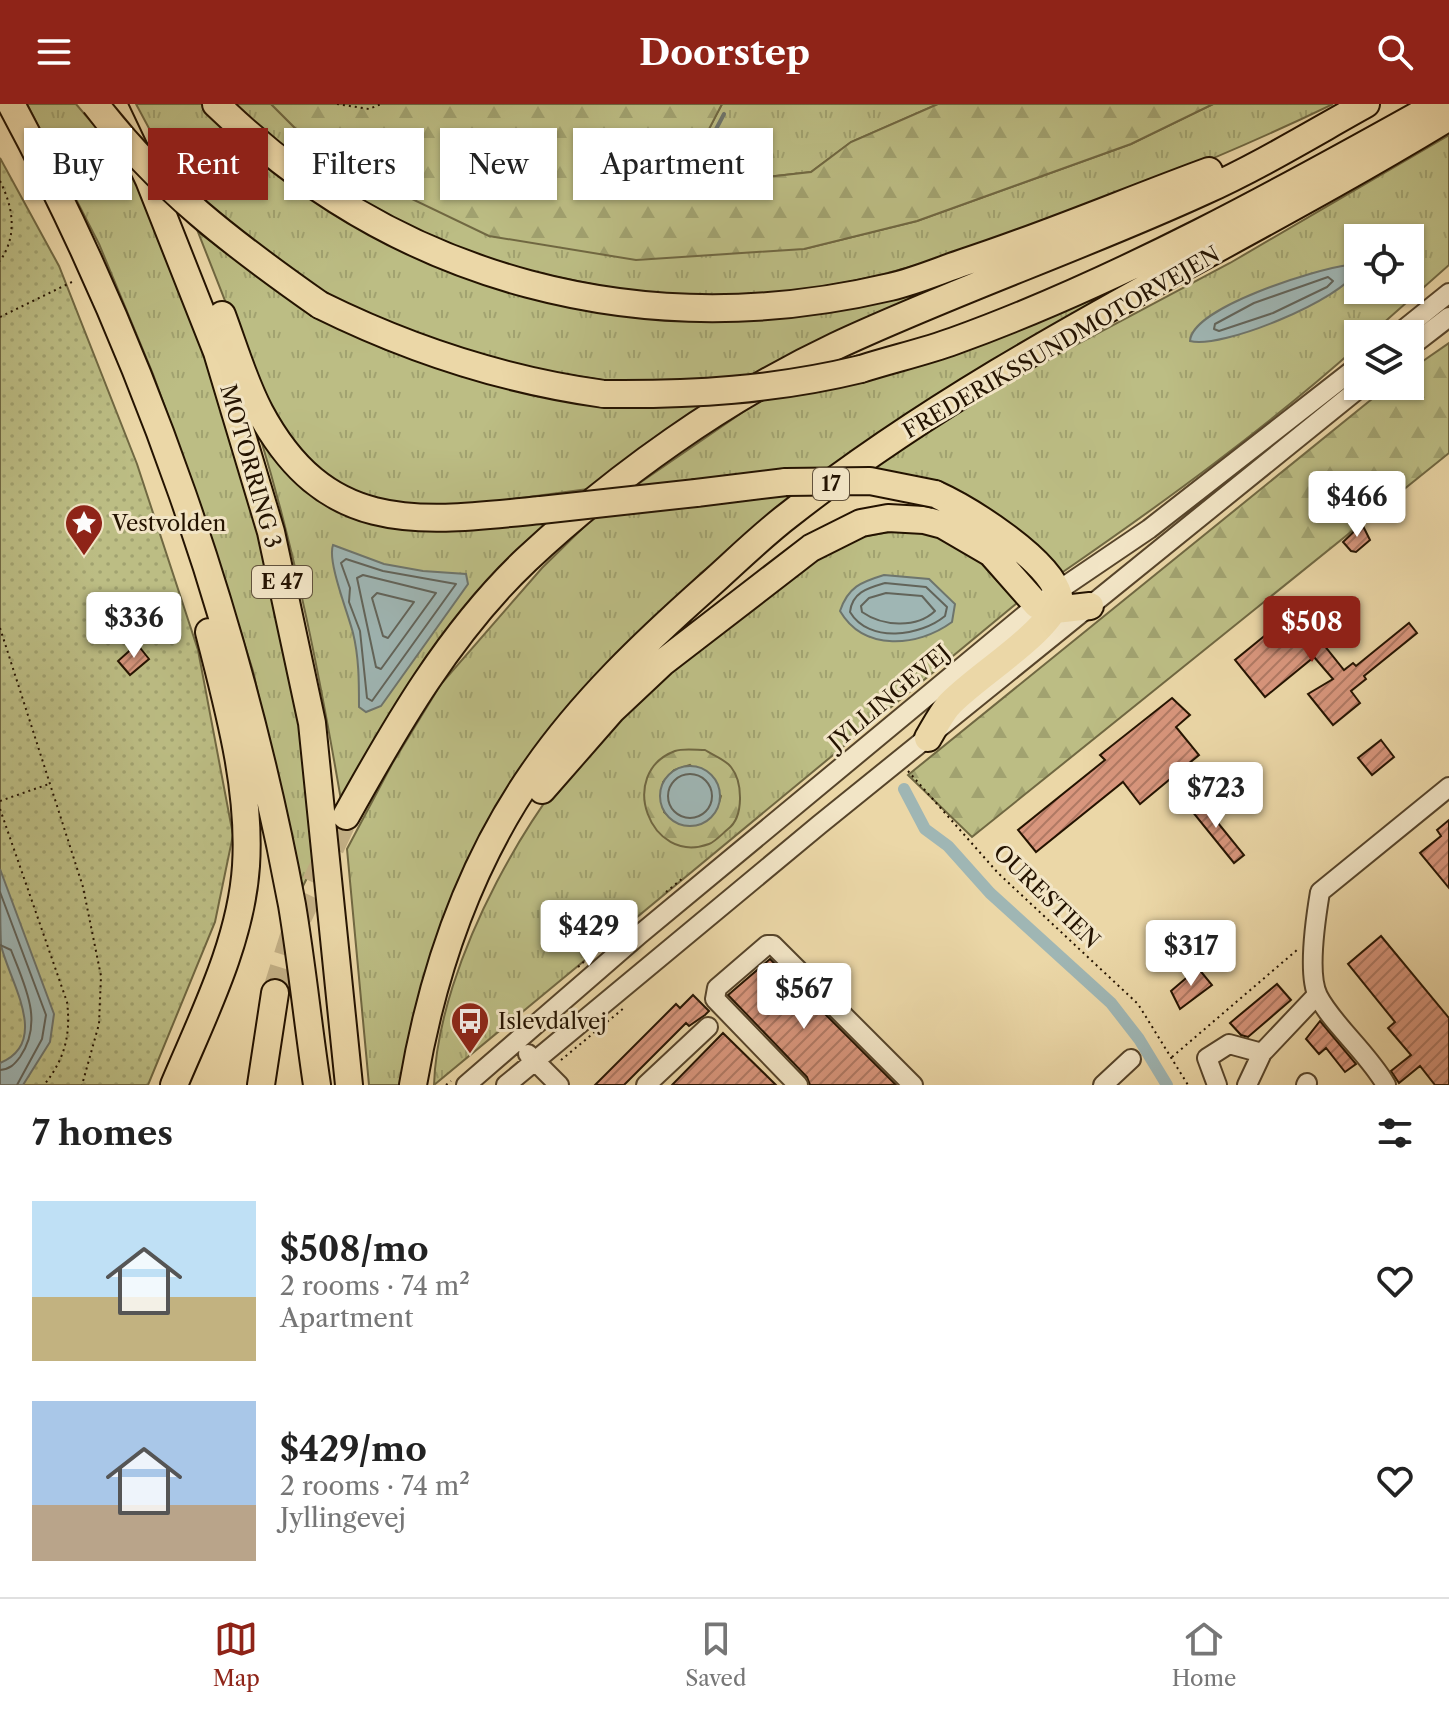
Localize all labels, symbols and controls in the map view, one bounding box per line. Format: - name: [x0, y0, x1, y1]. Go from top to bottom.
- icon: menu: [32, 30, 76, 74]
- text: Doorstep: [639, 30, 810, 74]
- icon: search: [1373, 30, 1417, 74]
- chip: Buy: [24, 128, 132, 200]
- chip: Rent: [148, 128, 268, 200]
- chip: Filters: [284, 128, 424, 200]
- chip: New: [440, 128, 557, 200]
- chip: Apartment: [573, 128, 773, 200]
- map controls: [1344, 224, 1424, 400]
- button: locate: [1344, 224, 1424, 304]
- street label: FREDERIKSSUNDMOTORVEJEN: [898, 240, 1224, 444]
- button: layers: [1344, 320, 1424, 400]
- street label: MOTORRING 3: [214, 381, 287, 551]
- road number: 17: [813, 468, 849, 500]
- pin: $466: [1310, 471, 1404, 539]
- text: $466: [1326, 481, 1388, 513]
- place icon: Vestvolden: [63, 502, 105, 557]
- place label: Vestvolden: [111, 510, 227, 537]
- road number: E 47: [252, 566, 312, 598]
- pin: $336: [87, 592, 181, 660]
- pin: $508: [1265, 596, 1359, 664]
- text: $336: [104, 602, 164, 634]
- text: $508: [1281, 606, 1343, 638]
- street label: JYLLINGEVEJ: [821, 639, 956, 758]
- pin: $723: [1169, 762, 1263, 830]
- text: $723: [1187, 772, 1245, 804]
- street label: OURESTIEN: [988, 839, 1106, 954]
- pin: $429: [542, 900, 636, 968]
- text: $429: [559, 910, 619, 942]
- pin: $317: [1144, 920, 1238, 988]
- text: $317: [1164, 930, 1218, 962]
- pin: $567: [757, 963, 851, 1031]
- text: $567: [775, 973, 833, 1005]
- bus stop icon: Islevdalvej: [449, 1000, 491, 1055]
- place label: Islevdalvej: [498, 1008, 607, 1035]
- icon: filters: [1373, 1111, 1417, 1155]
- text: 7 homes: [32, 1112, 173, 1154]
- text: $508/mo: [280, 1228, 429, 1270]
- icon: home: [96, 1233, 192, 1329]
- icon: heart: [1373, 1259, 1417, 1303]
- text: 2 rooms · 74 m²: [280, 1270, 470, 1302]
- text: Apartment: [280, 1302, 413, 1334]
- text: $429/mo: [280, 1428, 427, 1470]
- icon: home: [96, 1433, 192, 1529]
- icon: heart: [1373, 1459, 1417, 1503]
- text: 2 rooms · 74 m²: [280, 1470, 470, 1502]
- text: Jyllingevej: [280, 1502, 406, 1534]
- tab: Map: [213, 1617, 260, 1692]
- tab: Saved: [685, 1617, 746, 1692]
- tab: Home: [1172, 1617, 1236, 1692]

